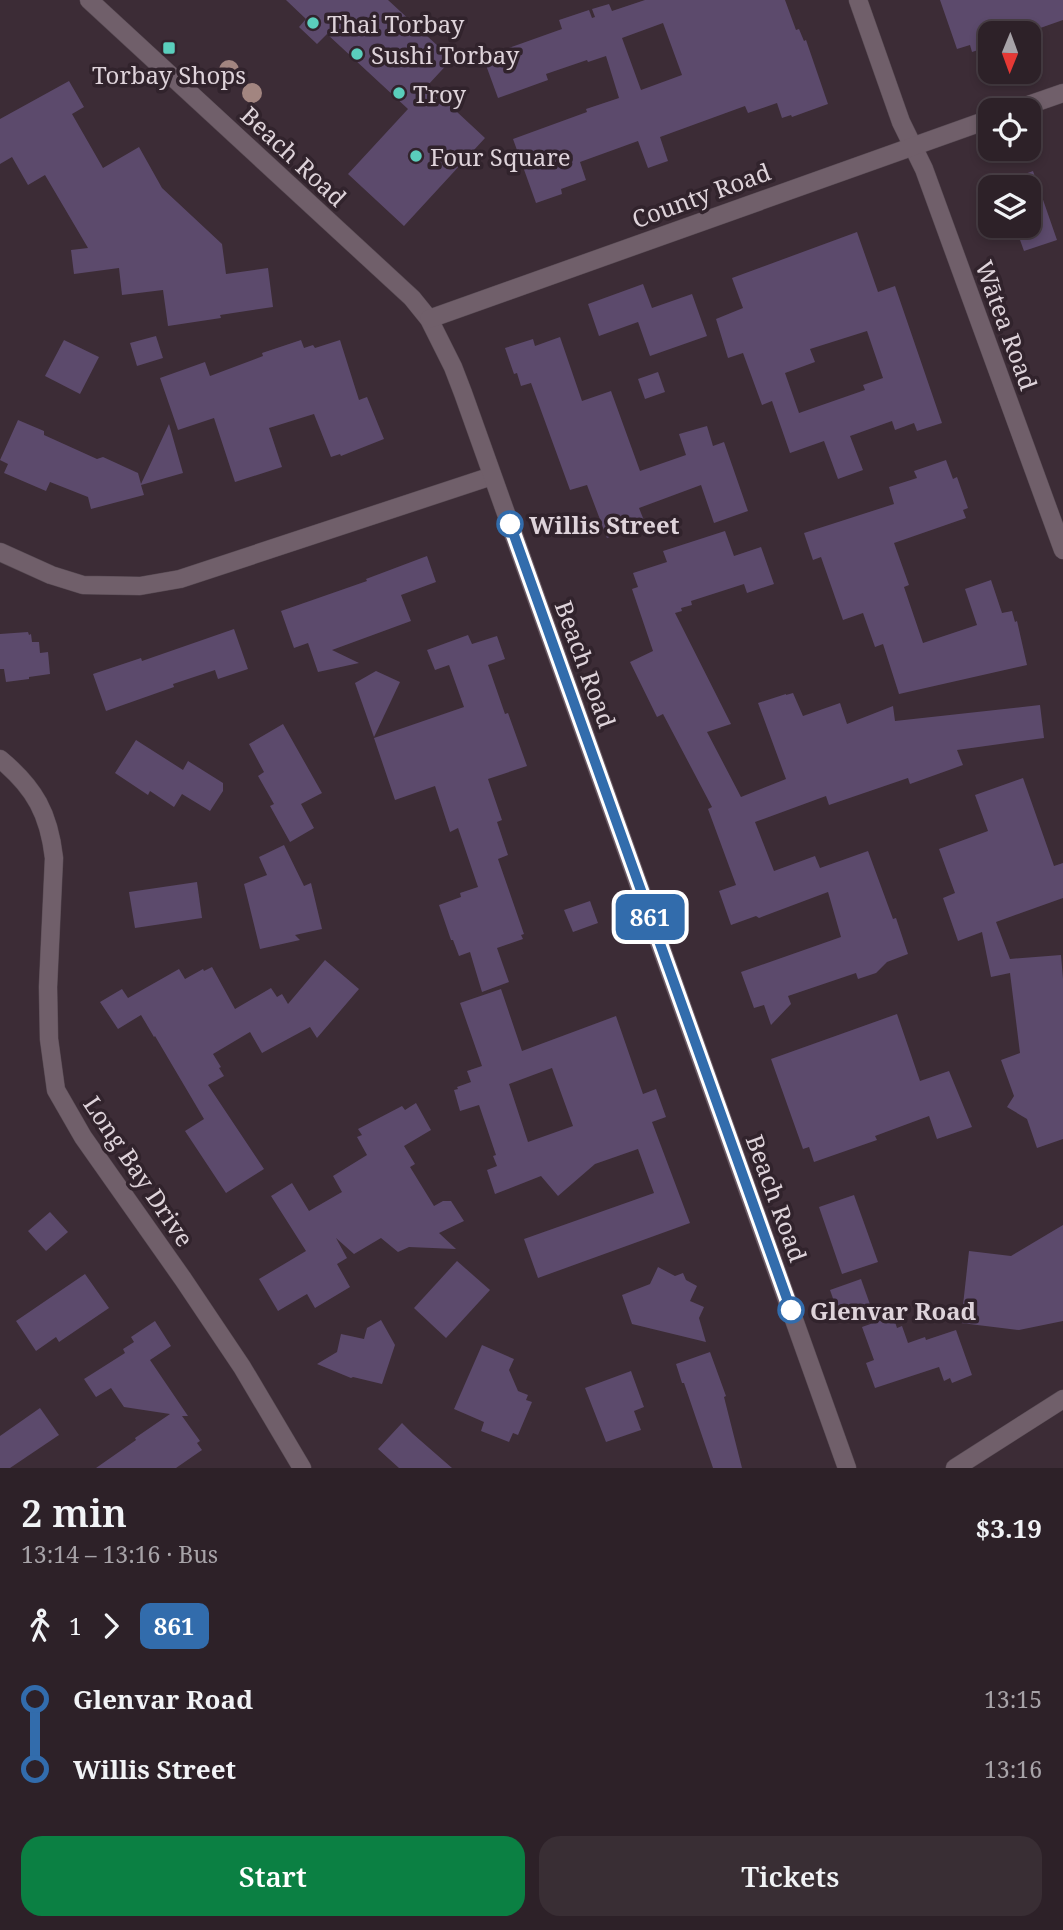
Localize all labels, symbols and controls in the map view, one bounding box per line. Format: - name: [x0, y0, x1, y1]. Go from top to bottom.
- place label: Thai Torbay: [327, 7, 465, 40]
- marker: Thai Torbay: [305, 15, 321, 31]
- north arrow: [978, 21, 1041, 84]
- map controls: [978, 21, 1041, 238]
- place label: Sushi Torbay: [371, 38, 520, 71]
- marker: Torbay Shops: [161, 40, 177, 56]
- marker: Sushi Torbay: [349, 46, 365, 62]
- place label: Torbay Shops: [92, 58, 246, 91]
- place label: Troy: [413, 77, 466, 110]
- marker: Troy: [391, 85, 407, 101]
- button: locate: [978, 98, 1041, 161]
- street label: Beach Road: [234, 99, 354, 214]
- place label: Four Square: [430, 140, 571, 173]
- marker: Four Square: [408, 148, 424, 164]
- street label: County Road: [627, 155, 775, 235]
- button: layers: [978, 175, 1041, 238]
- street label: Wātea Road: [968, 256, 1046, 395]
- place label: Willis Street: [529, 508, 680, 541]
- marker: Willis Street: [497, 511, 523, 537]
- street label: Beach Road: [548, 596, 624, 732]
- line badge: 861: [610, 894, 690, 940]
- text: 861: [630, 900, 670, 933]
- street label: Long Bay Drive: [76, 1089, 202, 1253]
- street label: Beach Road: [739, 1130, 815, 1266]
- place label: Glenvar Road: [810, 1294, 977, 1327]
- marker: Glenvar Road: [778, 1297, 804, 1323]
- text: 2 min: [21, 1486, 127, 1538]
- text: $3.19: [976, 1510, 1042, 1546]
- text: 13:14 – 13:16 · Bus: [21, 1538, 218, 1570]
- icon: walk: [21, 1607, 59, 1645]
- icon: forward: [92, 1607, 130, 1645]
- text: 861: [154, 1609, 195, 1642]
- text: 1: [69, 1610, 82, 1642]
- text: Glenvar Road: [73, 1681, 253, 1717]
- text: 13:15: [984, 1683, 1042, 1715]
- text: Willis Street: [73, 1751, 236, 1787]
- text: 13:16: [984, 1753, 1042, 1785]
- button: Start: [21, 1836, 525, 1916]
- button: Tickets: [539, 1836, 1042, 1916]

